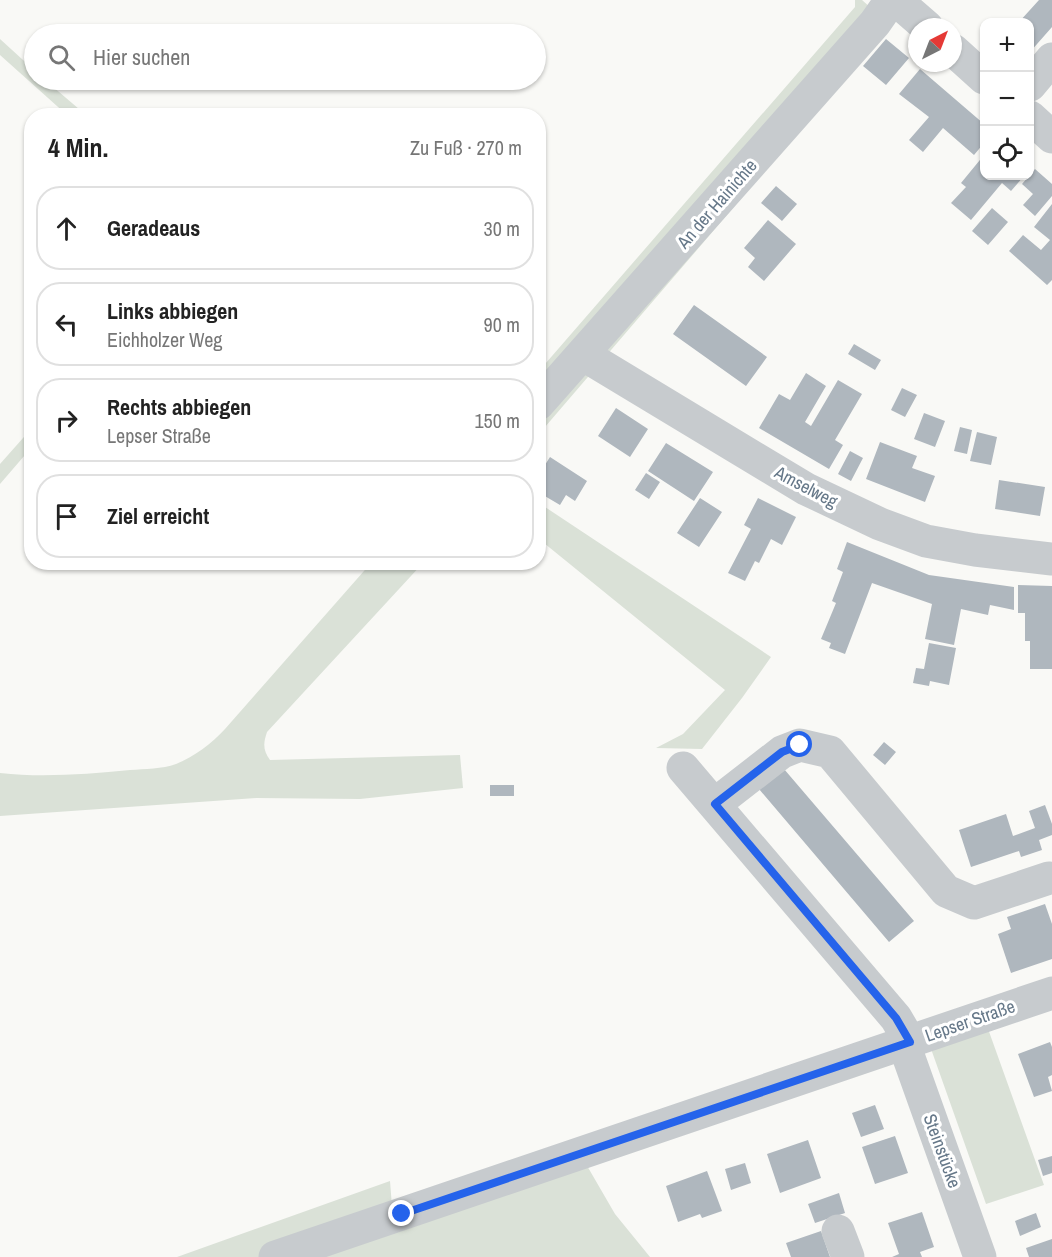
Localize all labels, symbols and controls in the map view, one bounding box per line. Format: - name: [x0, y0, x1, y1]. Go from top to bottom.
- north arrow: [908, 18, 962, 72]
- map controls: [980, 18, 1034, 180]
- button: +: [980, 18, 1034, 72]
- search box: [24, 24, 546, 90]
- icon: search: [45, 41, 78, 74]
- text: Hier suchen: [93, 42, 190, 72]
- button: −: [980, 72, 1034, 126]
- button: locate: [980, 126, 1034, 180]
- text: 4 Min.: [48, 130, 108, 165]
- text: Zu Fuß · 270 m: [410, 134, 522, 161]
- street label: An der Hainichte: [670, 154, 762, 254]
- icon: ahead: [50, 212, 83, 245]
- text: Geradeaus: [107, 213, 200, 243]
- text: 30 m: [484, 215, 520, 242]
- text: Links abbiegen: [107, 296, 238, 326]
- icon: left: [50, 308, 83, 341]
- text: 90 m: [484, 311, 520, 338]
- text: Eichholzer Weg: [107, 326, 222, 353]
- text: Rechts abbiegen: [107, 392, 251, 422]
- icon: right: [50, 404, 83, 437]
- text: 150 m: [474, 407, 520, 434]
- text: Lepser Straße: [107, 422, 211, 449]
- street label: Amselweg: [769, 459, 843, 514]
- icon: arrive: [50, 500, 83, 533]
- text: Ziel erreicht: [107, 501, 209, 531]
- route start: [786, 731, 812, 757]
- street label: Lepser Straße: [922, 993, 1018, 1048]
- street label: Steinstücke: [918, 1110, 967, 1191]
- route end: [388, 1200, 414, 1226]

